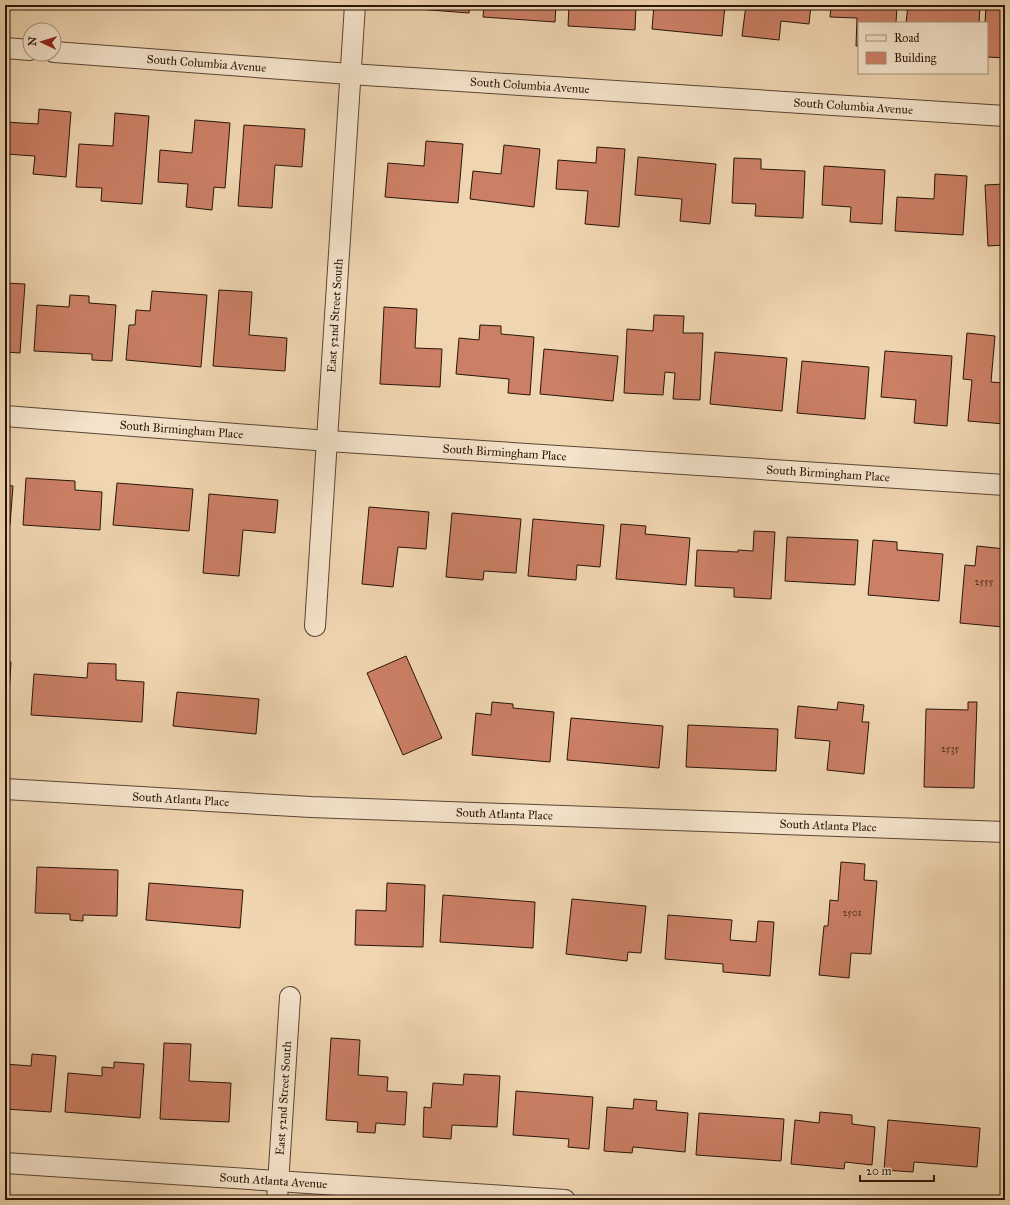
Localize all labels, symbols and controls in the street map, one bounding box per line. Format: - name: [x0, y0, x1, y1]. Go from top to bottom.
- north arrow: [22, 22, 62, 62]
- legend: [858, 22, 988, 74]
- text: Road: [894, 31, 920, 45]
- text: N: [26, 36, 39, 46]
- text: Building: [894, 51, 937, 66]
- street label: South Columbia Avenue: [146, 52, 267, 75]
- street label: South Columbia Avenue: [470, 75, 590, 96]
- street label: South Columbia Avenue: [793, 95, 913, 117]
- street label: East 52nd Street South: [324, 258, 346, 373]
- street label: South Birmingham Place: [119, 418, 244, 441]
- street label: South Birmingham Place: [442, 441, 567, 463]
- street label: South Birmingham Place: [766, 462, 890, 484]
- house number: 2555: [975, 576, 994, 588]
- house number: 2535: [941, 743, 959, 755]
- street label: South Atlanta Place: [132, 789, 230, 809]
- street label: South Atlanta Place: [456, 805, 553, 823]
- street label: South Atlanta Place: [779, 817, 877, 834]
- house number: 2501: [842, 907, 862, 919]
- street label: East 52nd Street South: [273, 1040, 294, 1156]
- scale bar: [860, 1157, 934, 1183]
- text: 20 m: [866, 1164, 892, 1178]
- street label: South Atlanta Avenue: [219, 1170, 328, 1191]

